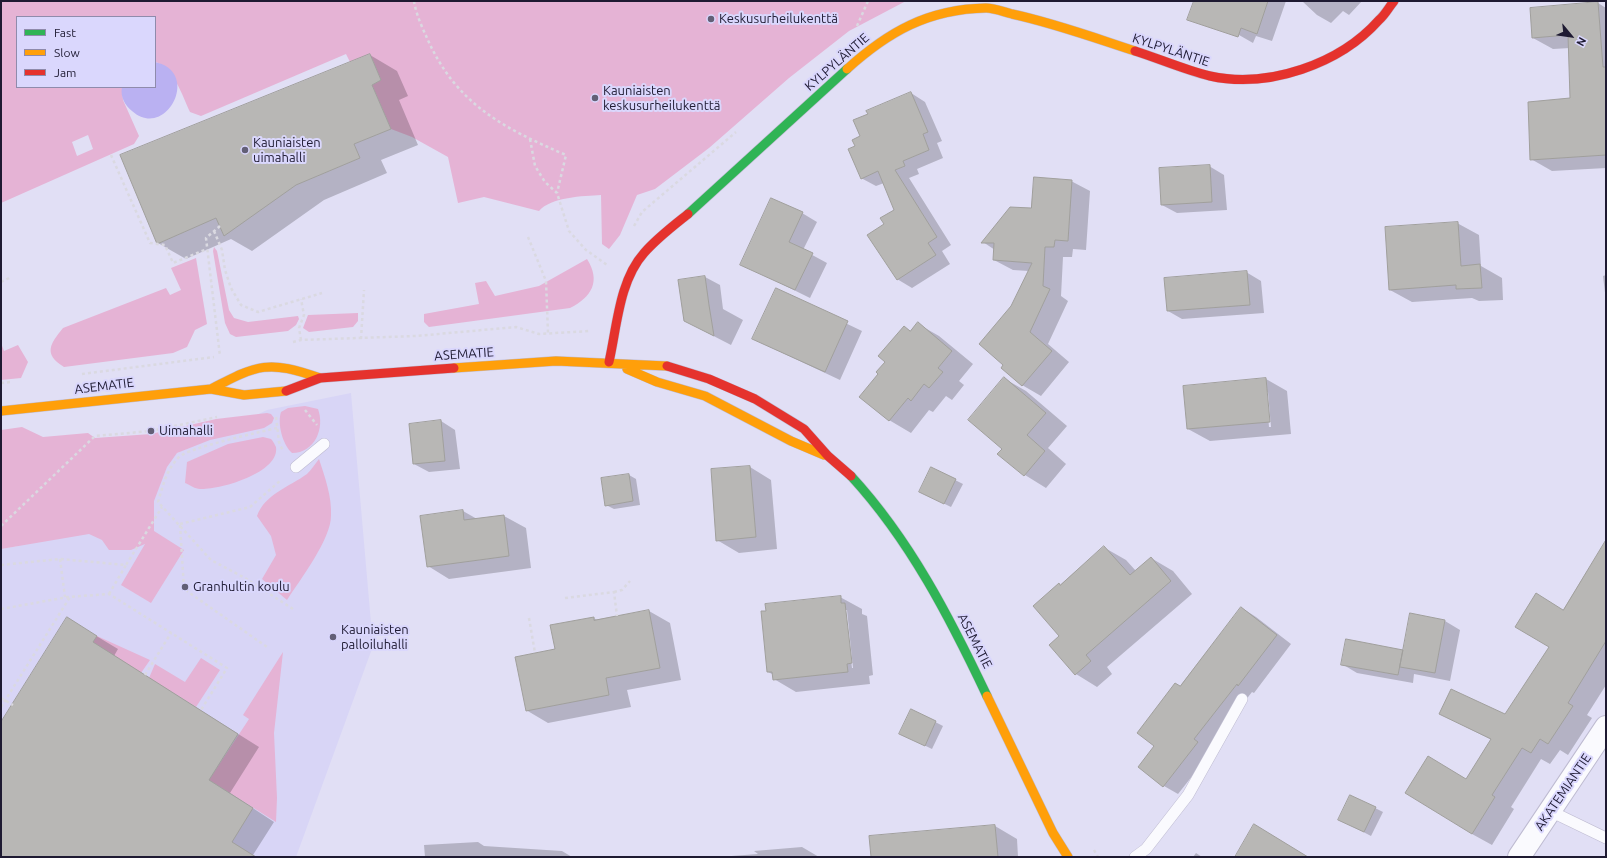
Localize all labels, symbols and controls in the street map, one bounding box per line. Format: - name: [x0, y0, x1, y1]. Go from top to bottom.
- place label: Keskusurheilukenttä: [719, 11, 838, 27]
- marker: Keskusurheilukenttä: [706, 14, 716, 24]
- legend: [16, 16, 156, 88]
- north arrow: [1551, 16, 1591, 56]
- text: Fast: [54, 26, 76, 39]
- street label: KYLPYLÄNTIE: [802, 30, 872, 94]
- street label: KYLPYLÄNTIE: [1130, 30, 1212, 70]
- text: N: [1574, 35, 1589, 48]
- text: Slow: [54, 46, 80, 59]
- text: Jam: [54, 66, 76, 79]
- place label: Kauniaisten keskusurheilukenttä: [603, 83, 721, 114]
- marker: Kauniaisten keskusurheilukenttä: [590, 93, 600, 103]
- place label: Kauniaisten uimahalli: [253, 135, 321, 166]
- marker: Kauniaisten uimahalli: [240, 145, 250, 155]
- street label: ASEMATIE: [434, 344, 494, 364]
- street label: ASEMATIE: [73, 375, 135, 397]
- place label: Uimahalli: [159, 423, 213, 439]
- marker: Uimahalli: [146, 426, 156, 436]
- place label: Granhultin koulu: [193, 579, 290, 595]
- marker: Granhultin koulu: [180, 582, 190, 592]
- street label: ASEMATIE: [955, 611, 995, 671]
- place label: Kauniaisten palloiluhalli: [341, 622, 409, 653]
- marker: Kauniaisten palloiluhalli: [328, 632, 338, 642]
- street label: AKATEMIANTIE: [1532, 751, 1594, 833]

